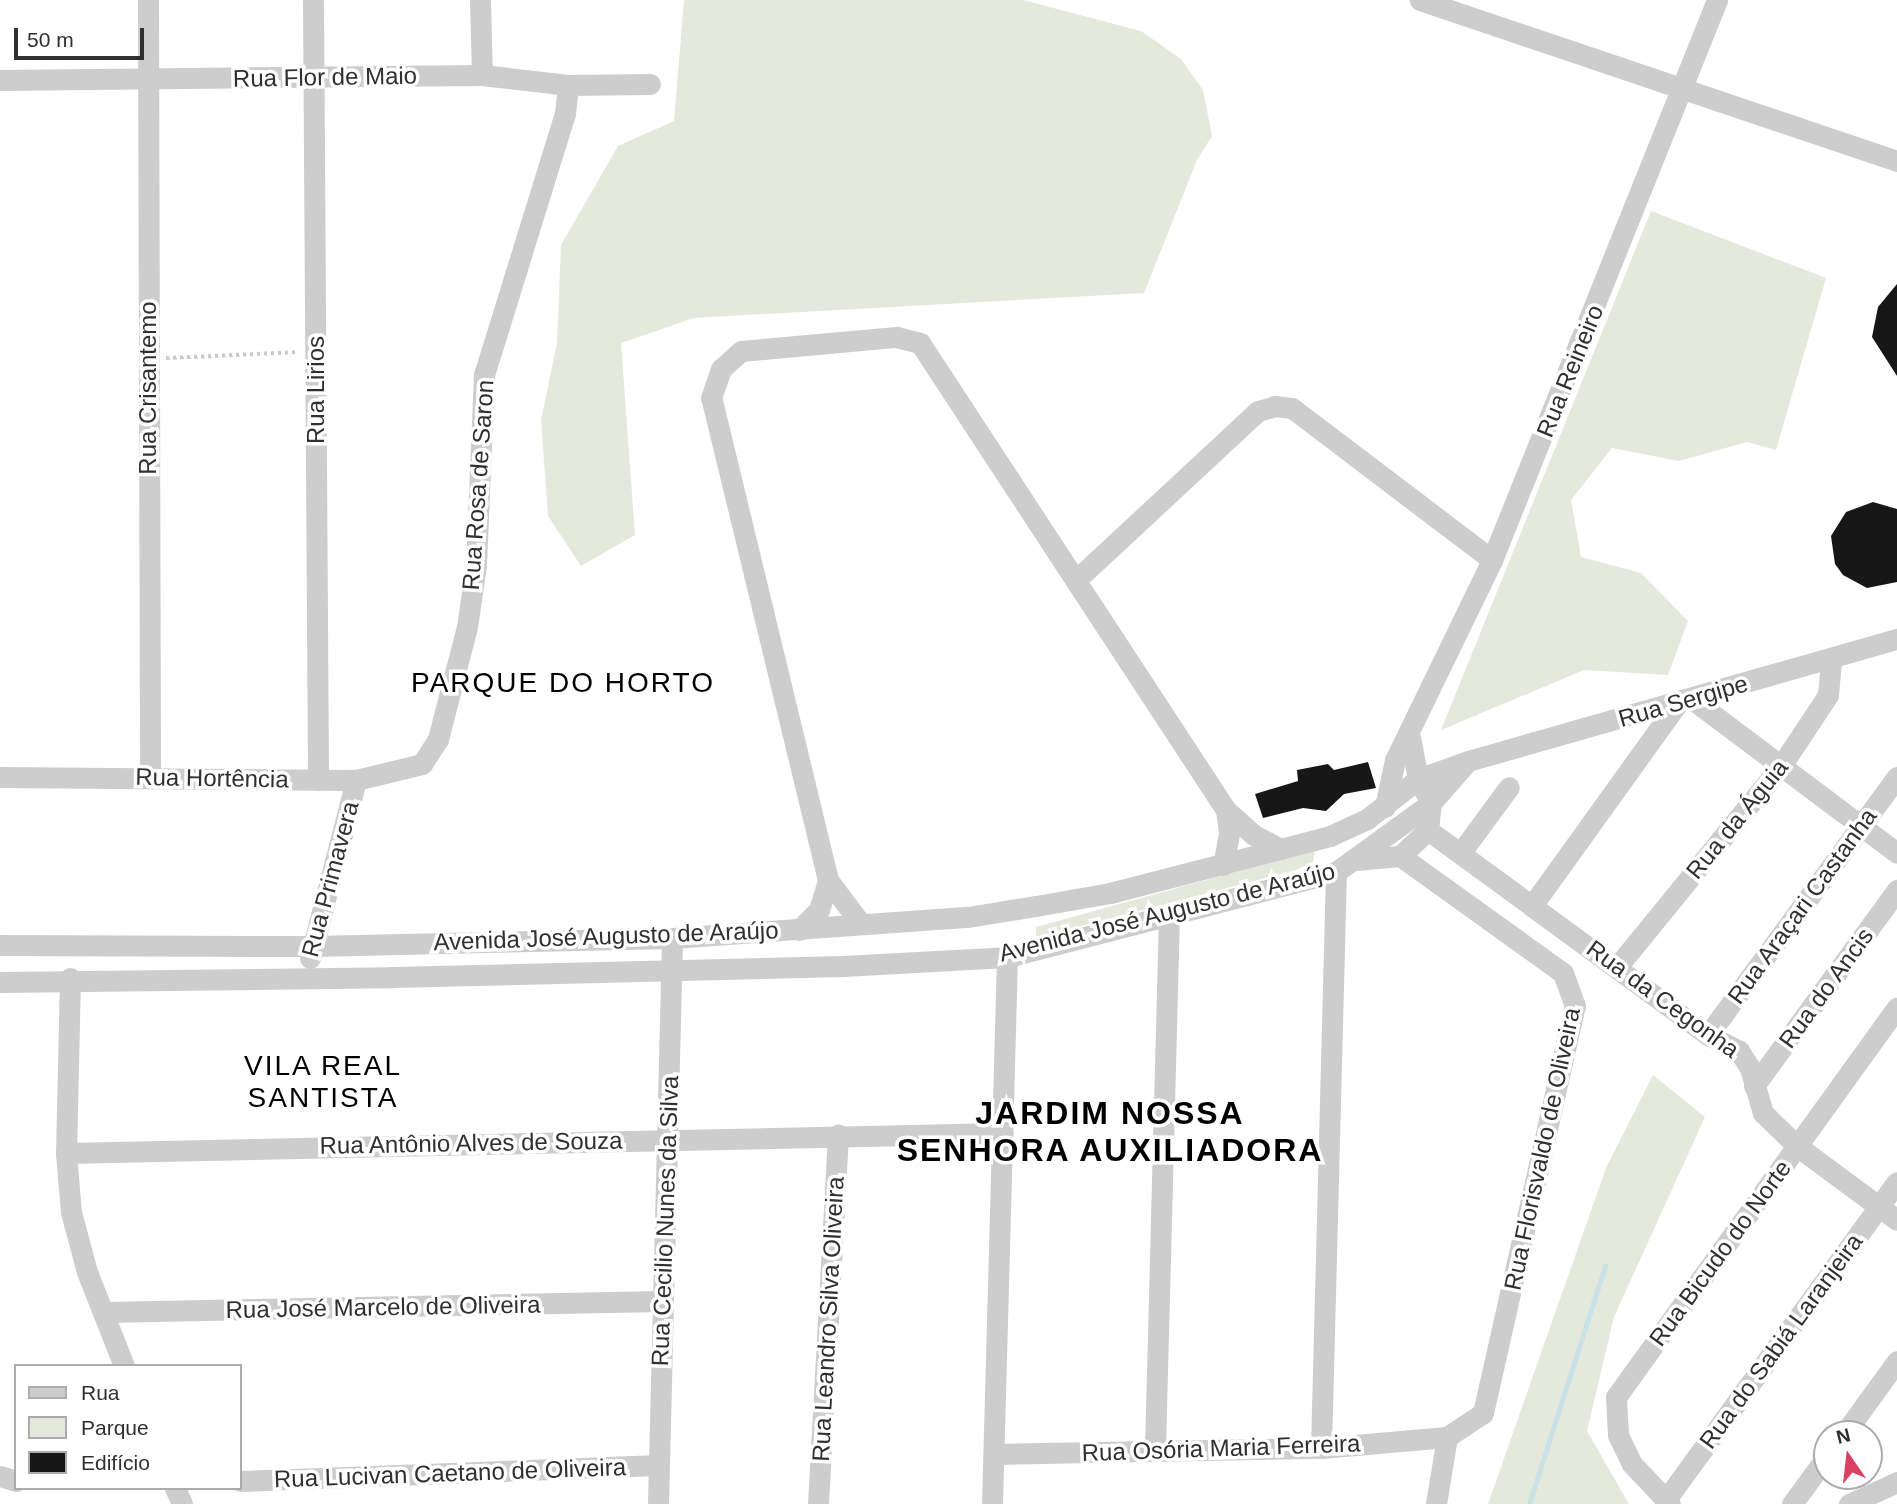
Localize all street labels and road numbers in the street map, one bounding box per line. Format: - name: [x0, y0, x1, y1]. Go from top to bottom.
- street label: Rua Flor de Maio: [233, 61, 417, 93]
- street label: Rua Crisantemo: [134, 301, 162, 475]
- street label: Rua Reineiro: [1530, 301, 1610, 441]
- street label: Rua Lirios: [302, 336, 330, 444]
- street label: Rua Rosa de Saron: [456, 379, 500, 591]
- street label: Rua Sergipe: [1615, 669, 1751, 733]
- street label: Rua da Águia: [1680, 753, 1794, 885]
- street label: Rua Hortência: [135, 762, 289, 794]
- street label: Rua Primavera: [295, 798, 365, 960]
- street label: Rua Araçari Castanha: [1721, 802, 1883, 1010]
- street label: Avenida José Augusto de Araújo: [995, 856, 1339, 968]
- street label: Avenida José Augusto de Araújo: [432, 916, 780, 956]
- street label: Rua do Ancis: [1772, 922, 1880, 1054]
- street label: Rua da Cegonha: [1581, 934, 1745, 1064]
- street label: Rua Florisvaldo de Oliveira: [1498, 1005, 1586, 1293]
- street label: Rua Cecilio Nunes da Silva: [646, 1075, 684, 1367]
- street label: Rua Antônio Alves de Souza: [318, 1126, 624, 1160]
- street label: Rua Bicudo do Norte: [1643, 1154, 1797, 1352]
- street label: Rua Leandro Silva Oliveira: [806, 1176, 850, 1462]
- street label: Rua do Sabiá Laranjeira: [1693, 1228, 1869, 1454]
- street label: Rua José Marcelo de Oliveira: [225, 1290, 541, 1324]
- street label: Rua Osória Maria Ferreira: [1081, 1429, 1361, 1467]
- street label: Rua Lucivan Caetano de Oliveira: [274, 1452, 626, 1494]

